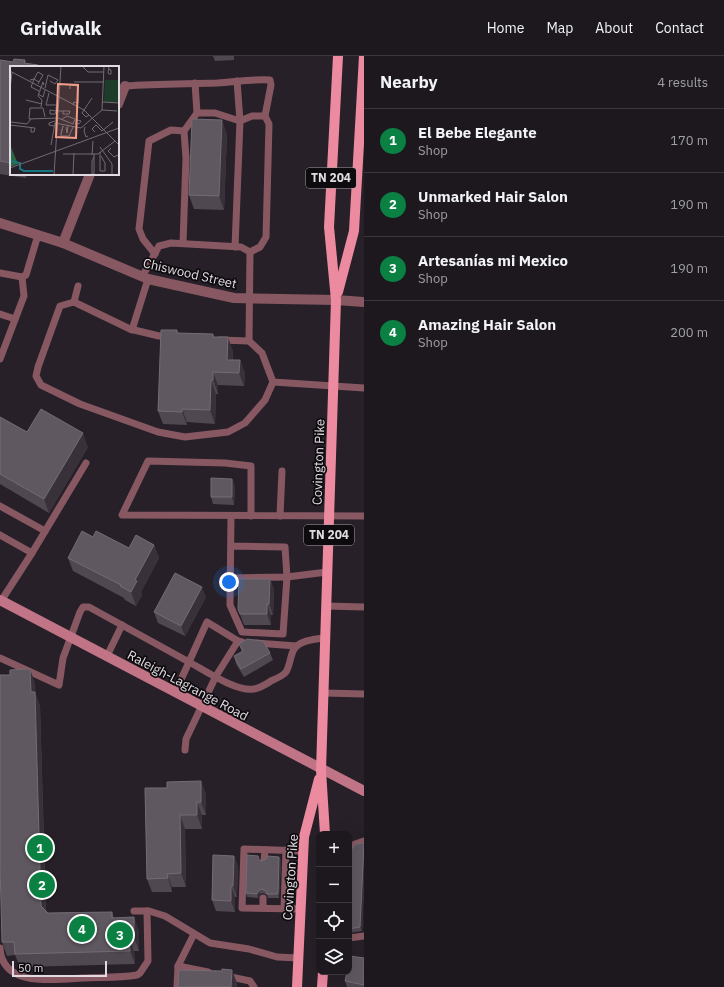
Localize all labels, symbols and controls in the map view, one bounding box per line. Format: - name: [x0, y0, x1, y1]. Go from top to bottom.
- text: Gridwalk: [20, 16, 102, 40]
- text: Home: [487, 19, 524, 37]
- text: Map: [546, 19, 573, 37]
- text: About: [595, 19, 633, 37]
- text: Contact: [655, 19, 704, 37]
- inset map: [10, 66, 119, 175]
- text: Nearby: [380, 71, 438, 93]
- text: 4 results: [657, 74, 708, 91]
- text: El Bebe Elegante: [418, 123, 537, 142]
- text: 1: [389, 132, 397, 149]
- text: 170 m: [670, 132, 708, 149]
- text: Shop: [418, 142, 448, 159]
- road number: TN 204: [306, 168, 356, 188]
- text: Unmarked Hair Salon: [418, 187, 568, 206]
- text: 2: [389, 196, 397, 213]
- text: 190 m: [670, 196, 708, 213]
- text: Shop: [418, 206, 448, 223]
- text: Artesanías mi Mexico: [418, 251, 568, 270]
- street label: Chiswood Street: [141, 254, 238, 293]
- text: 3: [389, 260, 397, 277]
- text: 190 m: [670, 260, 708, 277]
- text: Shop: [418, 270, 448, 287]
- text: Amazing Hair Salon: [418, 315, 556, 334]
- text: 4: [389, 324, 397, 341]
- text: 200 m: [670, 324, 708, 341]
- text: Shop: [418, 334, 448, 351]
- street label: Covington Pike: [308, 419, 329, 505]
- road number: TN 204: [304, 525, 354, 545]
- your location: [219, 572, 239, 592]
- street label: Raleigh-Lagrange Road: [124, 646, 251, 725]
- map controls: [316, 831, 352, 975]
- button: +: [316, 831, 352, 867]
- pin: 1: [27, 833, 53, 863]
- street label: Covington Pike: [279, 833, 302, 921]
- button: −: [316, 867, 352, 903]
- pin: 2: [29, 870, 55, 900]
- button: locate: [316, 903, 352, 939]
- pin: 4: [69, 914, 95, 944]
- pin: 3: [107, 920, 133, 950]
- button: layers: [316, 939, 352, 975]
- scale bar: [12, 959, 107, 978]
- text: 50 m: [18, 961, 43, 975]

